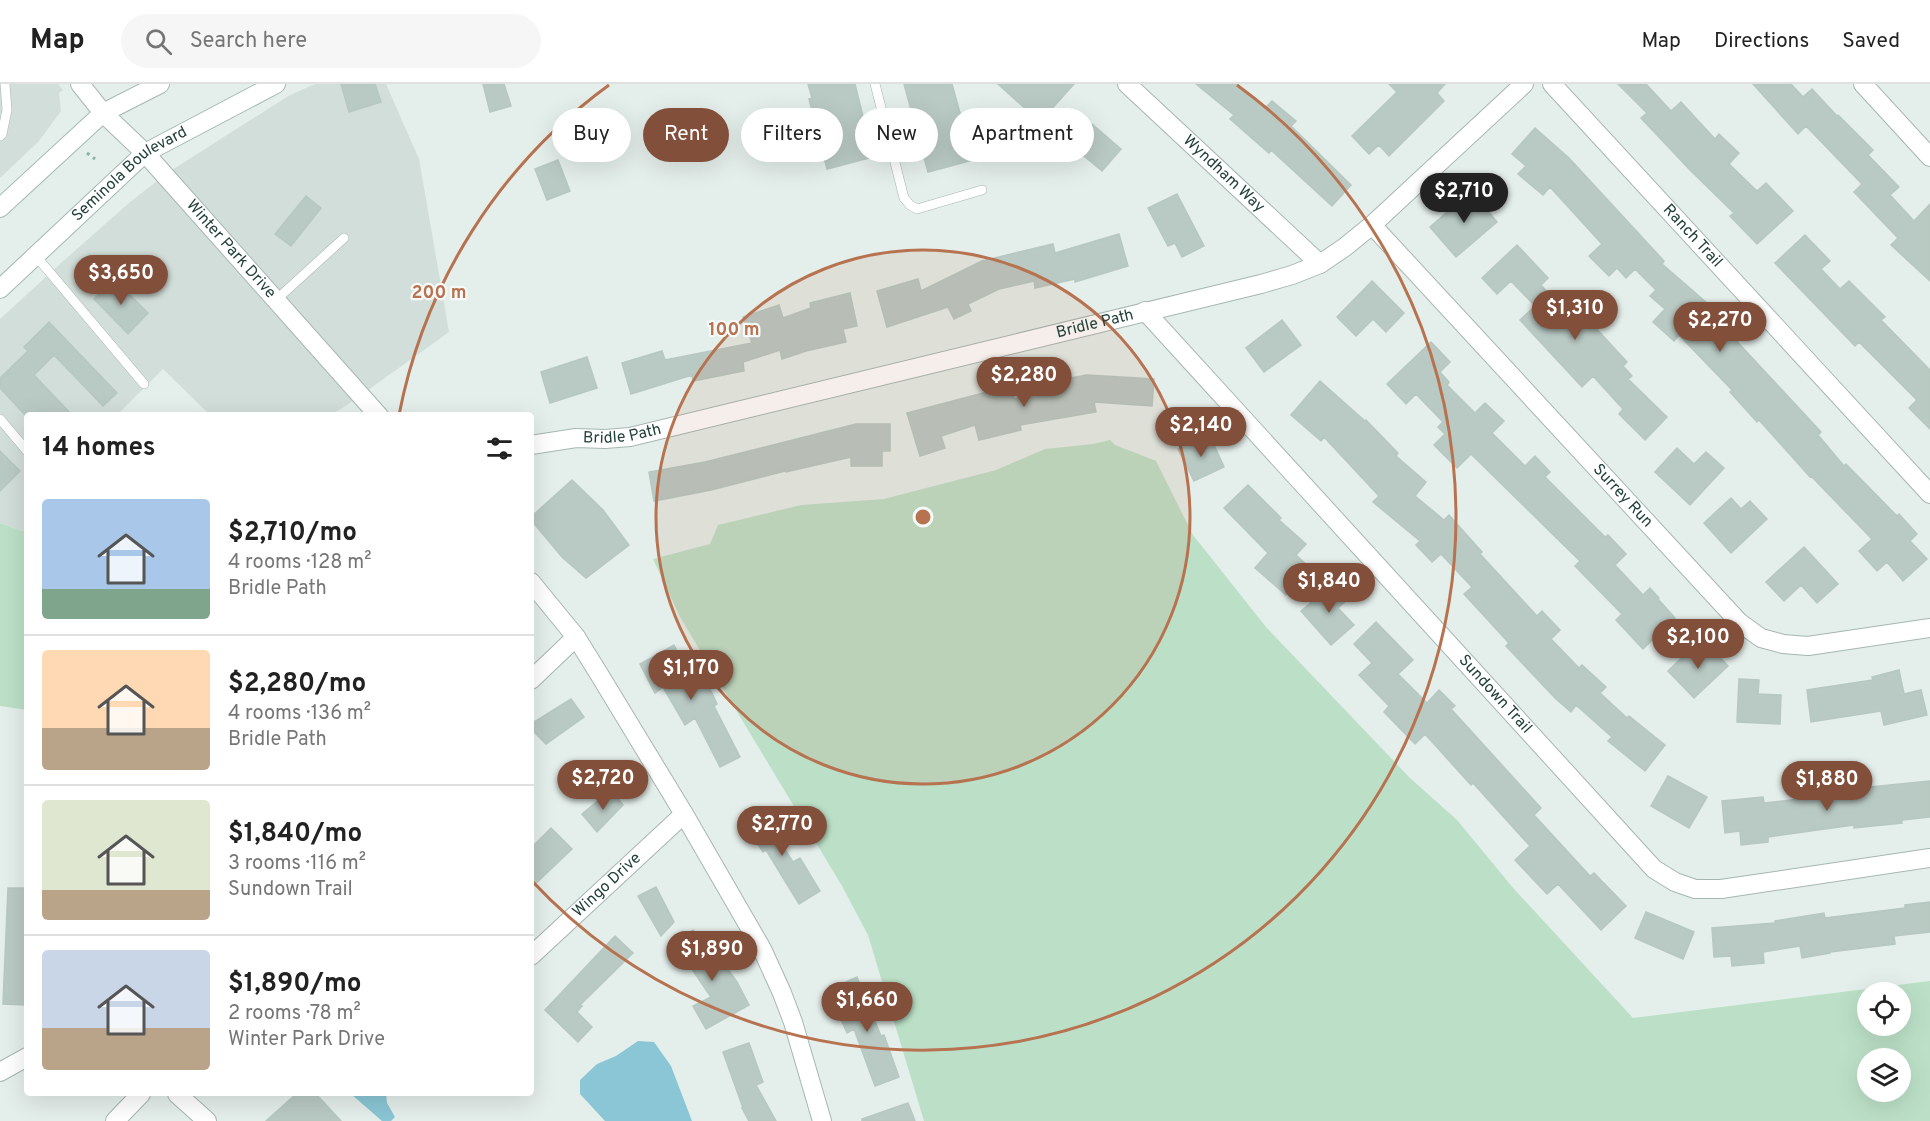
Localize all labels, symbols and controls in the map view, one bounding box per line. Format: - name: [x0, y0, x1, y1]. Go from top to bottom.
- search box: [121, 14, 541, 68]
- text: Map: [30, 23, 85, 59]
- icon: search: [142, 25, 175, 58]
- text: Search here: [190, 28, 307, 55]
- text: Map: [1641, 28, 1681, 55]
- text: Directions: [1714, 28, 1809, 55]
- text: Saved: [1842, 28, 1900, 55]
- chip: Buy: [552, 108, 631, 162]
- chip: Rent: [643, 108, 729, 162]
- chip: Filters: [741, 108, 843, 162]
- chip: New: [855, 108, 938, 162]
- chip: Apartment: [950, 108, 1094, 162]
- street label: Seminola Boulevard: [68, 122, 191, 226]
- street label: Wyndham Way: [1178, 131, 1269, 217]
- pin: $2,710: [1415, 173, 1513, 224]
- text: $2,710: [1434, 179, 1494, 205]
- street label: Winter Park Drive: [181, 196, 280, 303]
- street label: Ranch Trail: [1658, 200, 1726, 272]
- pin: $3,650: [72, 255, 170, 306]
- text: $3,650: [88, 261, 154, 287]
- text: 200 m: [411, 282, 467, 305]
- pin: $1,310: [1526, 290, 1624, 341]
- text: $1,310: [1546, 296, 1604, 322]
- pin: $2,270: [1671, 302, 1769, 353]
- street label: Bridle Path: [1054, 305, 1136, 343]
- text: $2,270: [1687, 308, 1753, 334]
- text: 100 m: [708, 319, 760, 342]
- pin: $2,280: [975, 357, 1073, 408]
- text: $2,280: [991, 363, 1057, 389]
- pin: $2,140: [1152, 407, 1250, 458]
- text: $2,140: [1169, 413, 1233, 439]
- street label: Bridle Path: [583, 420, 663, 449]
- text: 14 homes: [42, 432, 156, 465]
- icon: filters: [483, 432, 516, 465]
- street label: Surrey Run: [1588, 460, 1657, 532]
- centre of rings: [913, 507, 933, 527]
- text: $2,710/mo: [228, 517, 357, 550]
- icon: home: [90, 523, 162, 595]
- text: 4 rooms · 128 m²: [228, 550, 371, 576]
- pin: $1,840: [1280, 563, 1378, 614]
- text: $1,840: [1297, 569, 1361, 595]
- text: Bridle Path: [228, 576, 327, 602]
- pin: $2,100: [1649, 619, 1747, 670]
- text: $2,100: [1666, 625, 1730, 651]
- pin: $1,170: [642, 650, 740, 701]
- street label: Sundown Trail: [1454, 651, 1536, 738]
- text: $1,170: [662, 656, 720, 682]
- text: $2,280/mo: [228, 668, 366, 701]
- icon: home: [90, 674, 162, 746]
- text: 4 rooms · 136 m²: [228, 701, 371, 727]
- text: Bridle Path: [228, 727, 327, 753]
- pin: $2,720: [554, 760, 652, 811]
- pin: $1,880: [1778, 761, 1876, 812]
- text: $2,720: [571, 766, 635, 792]
- text: $1,880: [1795, 767, 1859, 793]
- pin: $2,770: [733, 806, 831, 857]
- text: $2,770: [751, 812, 813, 838]
- text: $1,840/mo: [228, 818, 362, 851]
- icon: home: [90, 824, 162, 896]
- street label: Wingo Drive: [569, 849, 646, 922]
- text: 3 rooms · 116 m²: [228, 851, 366, 877]
- text: Sundown Trail: [228, 877, 353, 903]
- pin: $1,890: [663, 931, 761, 982]
- text: $1,890: [680, 937, 744, 963]
- text: $1,890/mo: [228, 968, 362, 1001]
- icon: home: [90, 974, 162, 1046]
- pin: $1,660: [818, 982, 916, 1033]
- map controls: [1857, 982, 1911, 1102]
- button: locate: [1857, 982, 1911, 1036]
- text: $1,660: [836, 988, 898, 1014]
- text: 2 rooms · 78 m²: [228, 1001, 361, 1027]
- text: Winter Park Drive: [228, 1027, 385, 1053]
- button: layers: [1857, 1048, 1911, 1102]

